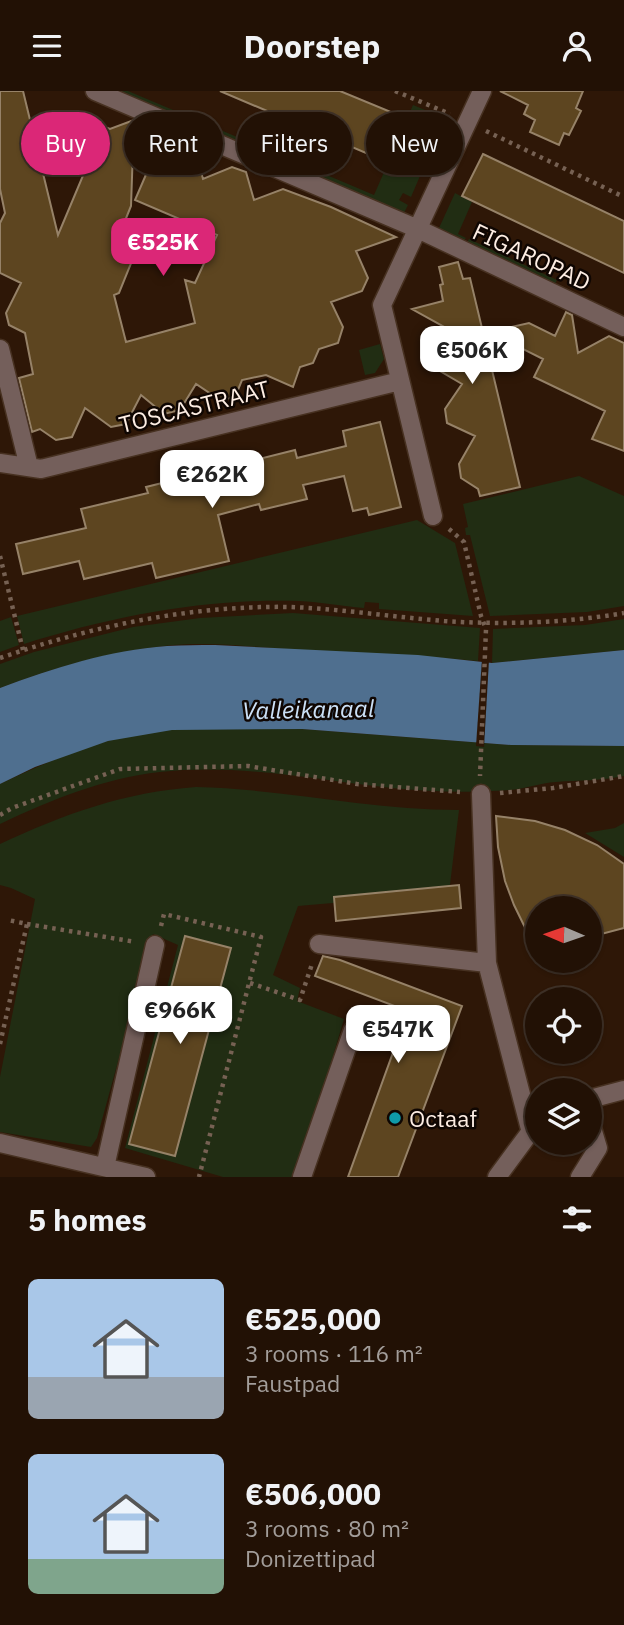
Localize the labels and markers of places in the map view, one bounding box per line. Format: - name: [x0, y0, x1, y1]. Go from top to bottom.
- pin: €525K: [114, 219, 212, 278]
- pin: €506K: [423, 327, 521, 386]
- pin: €262K: [163, 451, 261, 510]
- pin: €966K: [131, 986, 229, 1046]
- pin: €547K: [349, 1005, 447, 1065]
- place label: Octaaf: [409, 1103, 477, 1133]
- marker: Octaaf: [387, 1110, 403, 1126]

